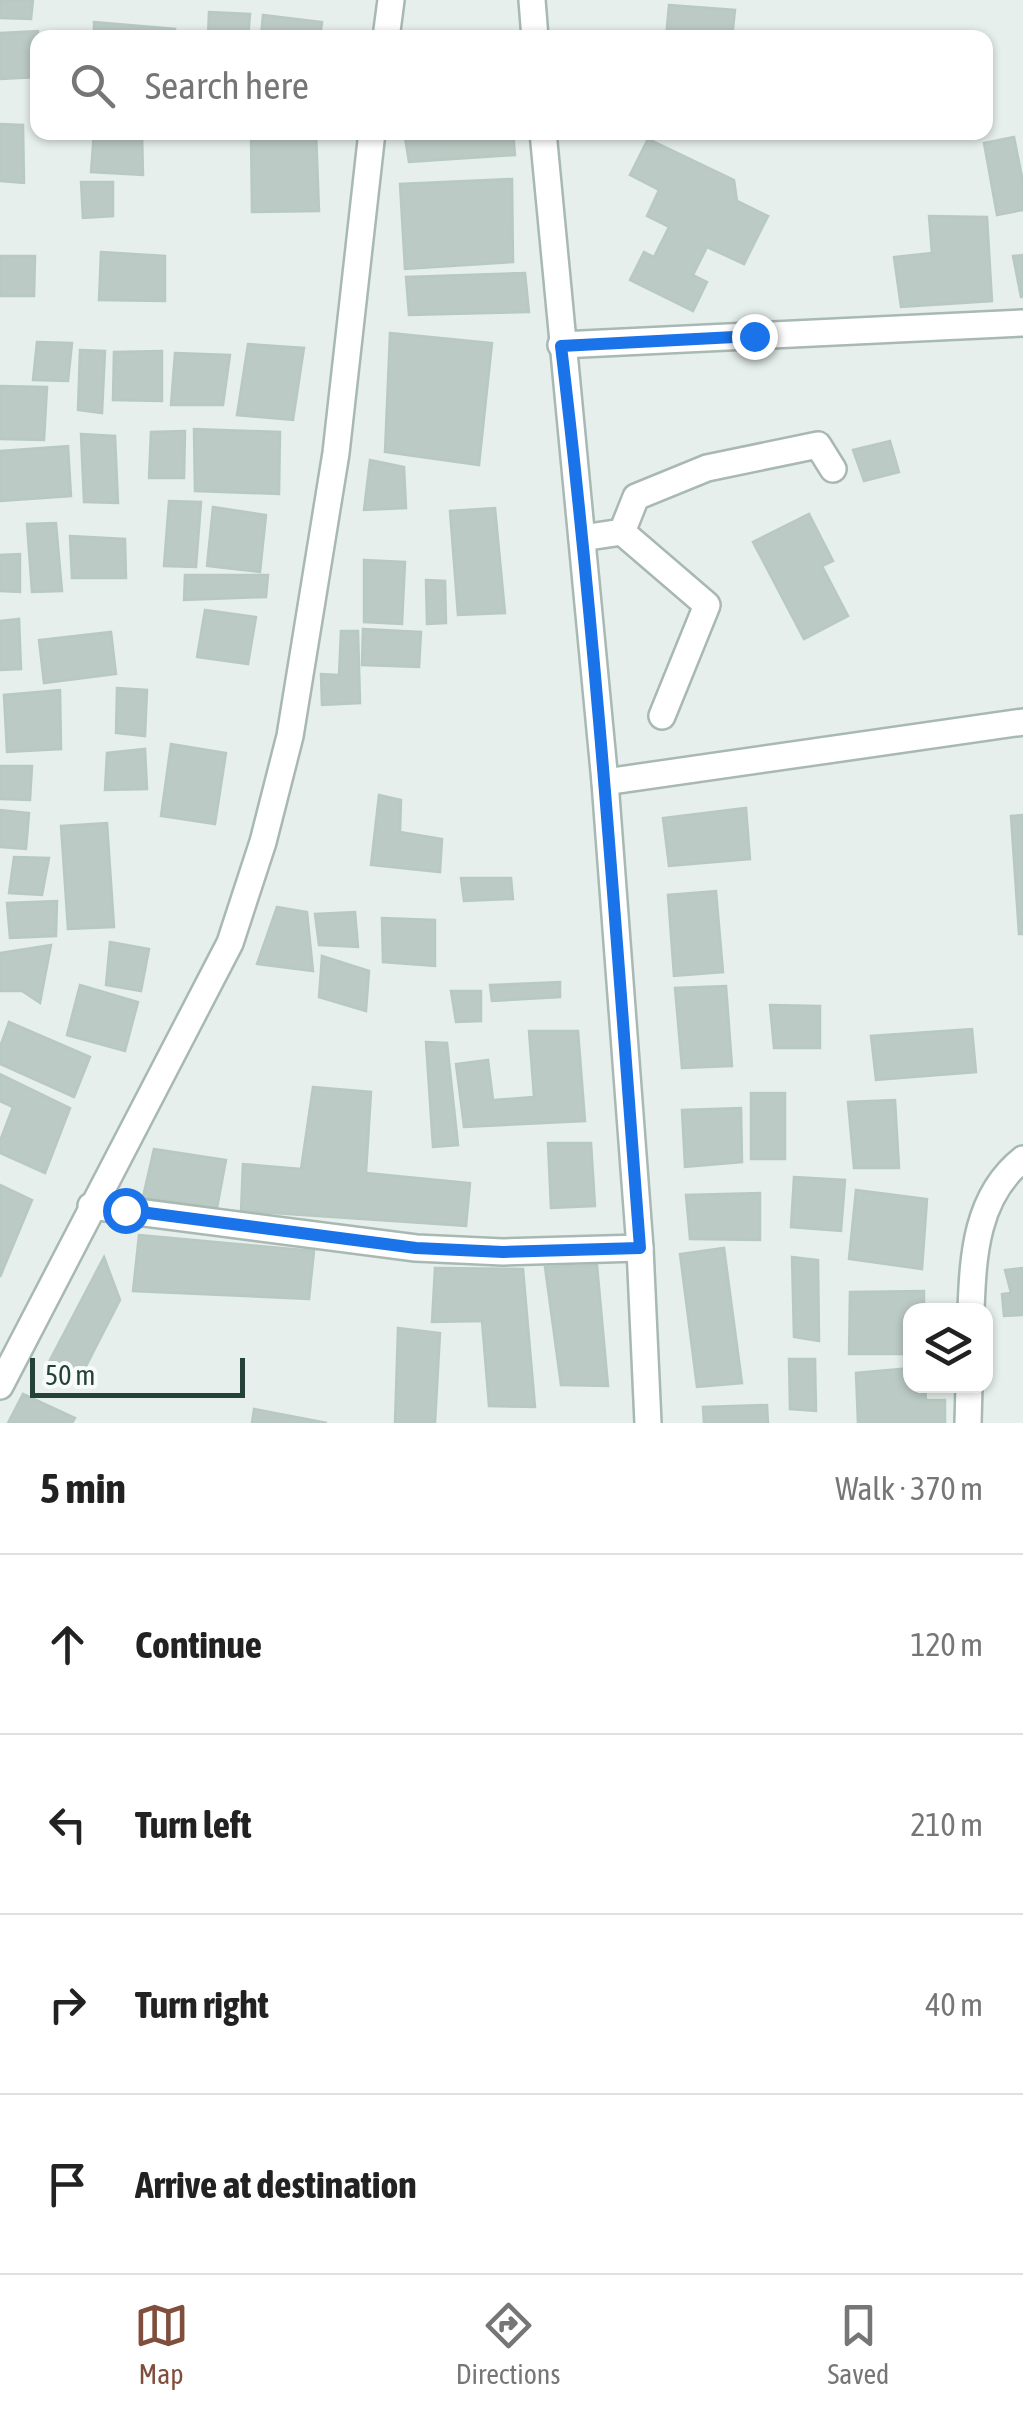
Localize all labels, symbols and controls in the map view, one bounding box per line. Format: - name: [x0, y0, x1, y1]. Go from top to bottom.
- search box: [30, 30, 993, 140]
- icon: search: [65, 58, 120, 113]
- text: Search here: [145, 64, 309, 107]
- route end: [732, 314, 778, 360]
- route start: [103, 1188, 149, 1234]
- map controls: [903, 1303, 993, 1393]
- button: layers: [903, 1303, 993, 1393]
- scale bar: [30, 1353, 245, 1398]
- text: 50 m: [45, 1359, 95, 1391]
- text: 5 min: [40, 1464, 126, 1512]
- text: Walk · 370 m: [835, 1470, 983, 1507]
- icon: ahead: [40, 1617, 95, 1672]
- text: Continue: [135, 1623, 262, 1666]
- text: 120 m: [910, 1626, 983, 1663]
- icon: left: [40, 1797, 95, 1852]
- text: Turn left: [135, 1803, 251, 1846]
- text: 210 m: [910, 1806, 983, 1843]
- icon: right: [40, 1977, 95, 2032]
- text: Turn right: [135, 1983, 269, 2026]
- text: 40 m: [925, 1986, 983, 2023]
- icon: arrive: [40, 2157, 95, 2212]
- text: Arrive at destination: [135, 2163, 417, 2206]
- tab: Map: [134, 2298, 189, 2390]
- tab: Directions: [456, 2298, 560, 2390]
- tab: Saved: [828, 2298, 889, 2390]

